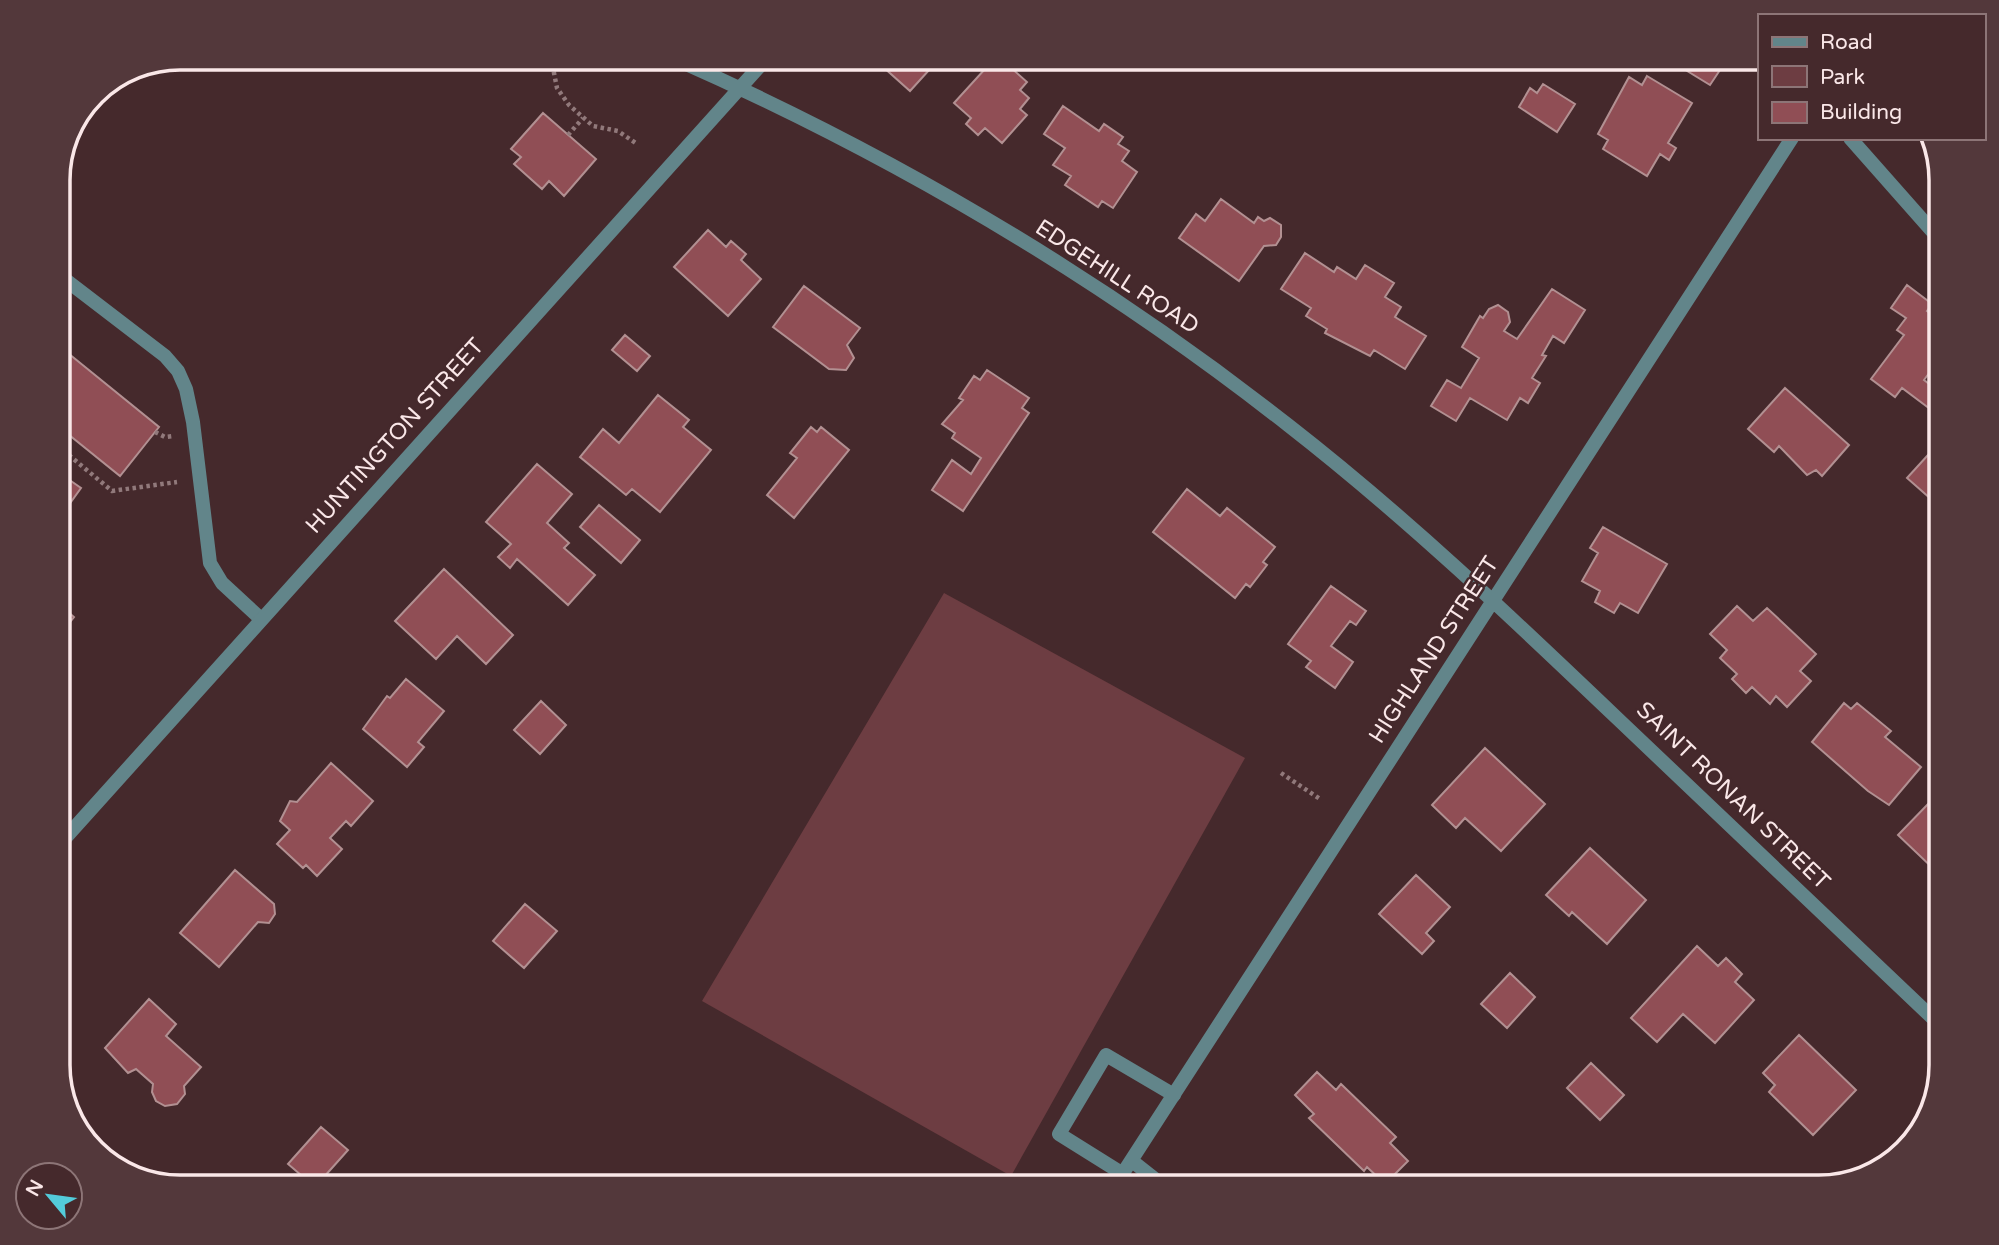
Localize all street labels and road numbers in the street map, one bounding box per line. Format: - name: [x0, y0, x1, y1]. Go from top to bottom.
- street label: EDGEHILL ROAD: [1030, 214, 1204, 340]
- street label: HUNTINGTON STREET: [300, 332, 490, 540]
- street label: HIGHLAND STREET: [1363, 551, 1505, 749]
- street label: SAINT RONAN STREET: [1630, 696, 1836, 896]

